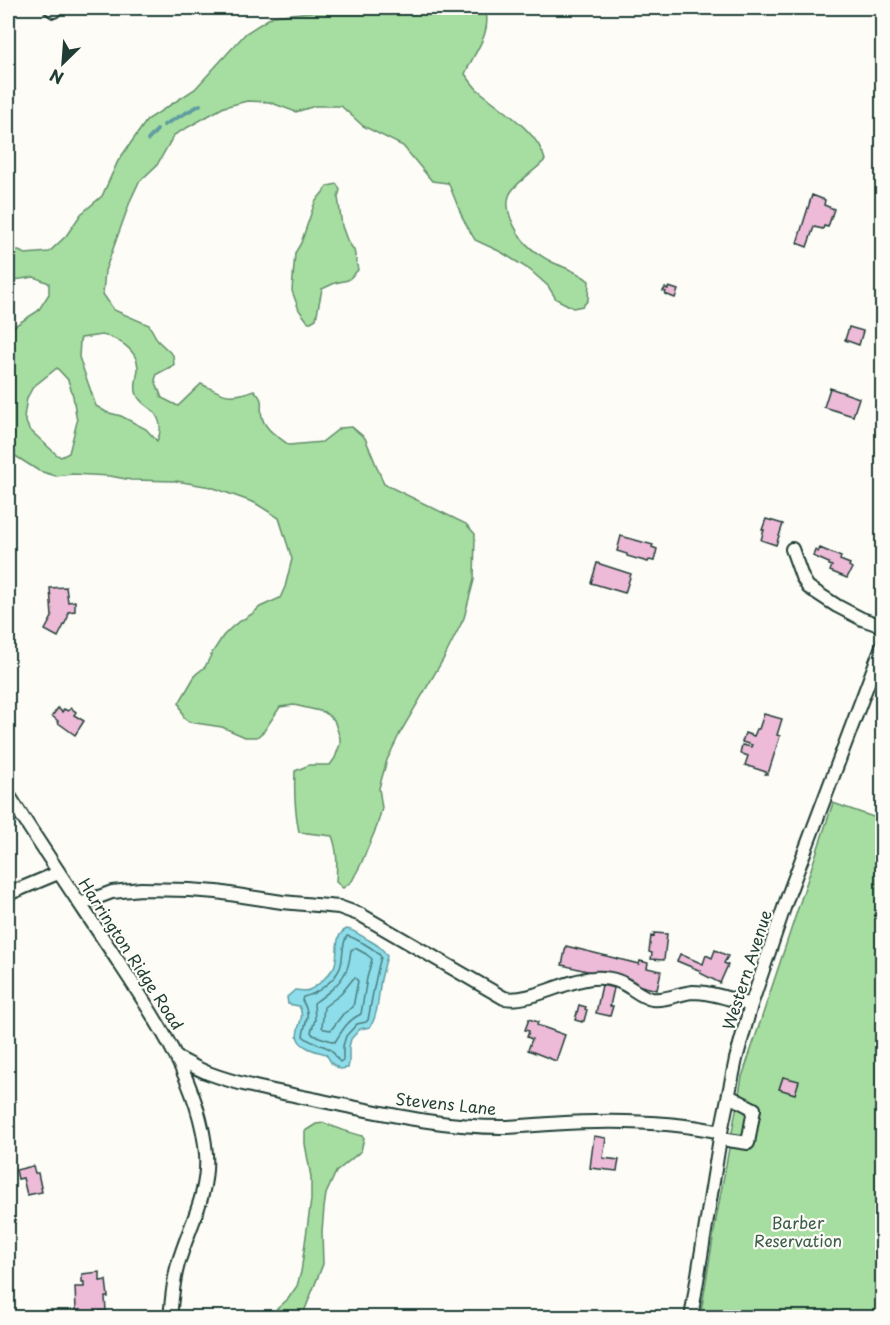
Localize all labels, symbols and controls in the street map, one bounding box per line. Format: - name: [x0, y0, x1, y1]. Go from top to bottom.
- north arrow: [33, 33, 93, 93]
- text: N: [45, 64, 67, 91]
- street label: Harrington Ridge Road: [74, 873, 190, 1034]
- street label: Western Avenue: [715, 906, 777, 1033]
- street label: Stevens Lane: [394, 1086, 498, 1120]
- park label: Barber Reservation: [754, 1210, 842, 1252]

